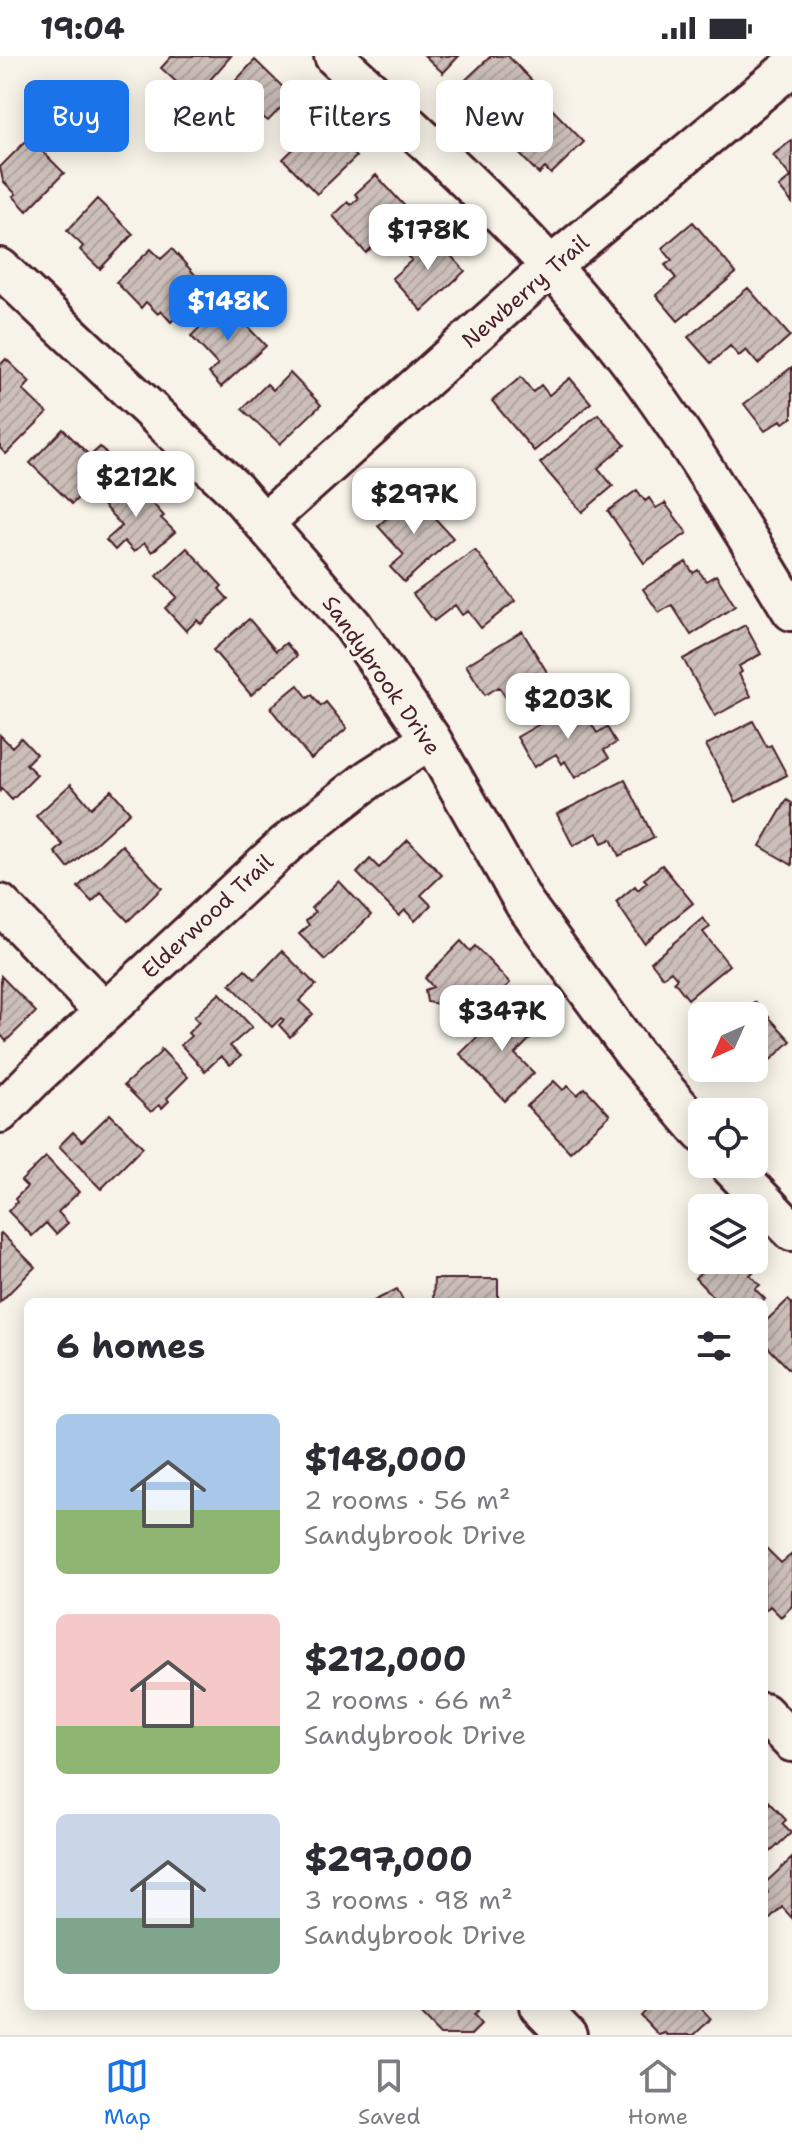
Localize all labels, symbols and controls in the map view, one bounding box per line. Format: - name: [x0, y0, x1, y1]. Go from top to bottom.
- text: 19:04: [40, 8, 125, 49]
- chip: Buy: [24, 80, 129, 152]
- chip: Rent: [145, 80, 264, 152]
- chip: Filters: [280, 80, 420, 152]
- chip: New: [436, 80, 553, 152]
- pin: $178K: [372, 204, 484, 272]
- text: $178K: [387, 212, 469, 247]
- street label: Newberry Trail: [456, 228, 595, 355]
- pin: $148K: [172, 275, 284, 343]
- text: $148K: [187, 283, 269, 318]
- pin: $212K: [80, 451, 192, 519]
- text: $212K: [95, 459, 177, 494]
- pin: $297K: [358, 468, 470, 536]
- text: $297K: [370, 476, 458, 511]
- street label: Sandybrook Drive: [316, 590, 447, 761]
- pin: $203K: [512, 673, 624, 741]
- text: $203K: [524, 681, 612, 716]
- street label: Elderwood Trail: [135, 848, 280, 985]
- pin: $347K: [446, 985, 558, 1053]
- text: $347K: [458, 993, 546, 1028]
- north arrow: [688, 1002, 768, 1082]
- map controls: [688, 1002, 768, 1274]
- button: locate: [688, 1098, 768, 1178]
- button: layers: [688, 1194, 768, 1274]
- text: 6 homes: [56, 1323, 205, 1369]
- icon: filters: [692, 1324, 736, 1368]
- text: $148,000: [304, 1436, 467, 1482]
- icon: home: [120, 1446, 216, 1542]
- text: 2 rooms · 56 m²: [304, 1482, 511, 1517]
- text: Sandybrook Drive: [304, 1517, 526, 1552]
- text: $212,000: [304, 1636, 466, 1682]
- icon: home: [120, 1646, 216, 1742]
- text: 2 rooms · 66 m²: [304, 1682, 513, 1717]
- text: Sandybrook Drive: [304, 1717, 526, 1752]
- text: $297,000: [304, 1836, 473, 1882]
- icon: home: [120, 1846, 216, 1942]
- text: 3 rooms · 98 m²: [304, 1882, 513, 1917]
- text: Sandybrook Drive: [304, 1917, 526, 1952]
- tab: Map: [104, 2054, 151, 2131]
- tab: Saved: [358, 2054, 421, 2131]
- tab: Home: [628, 2054, 688, 2131]

